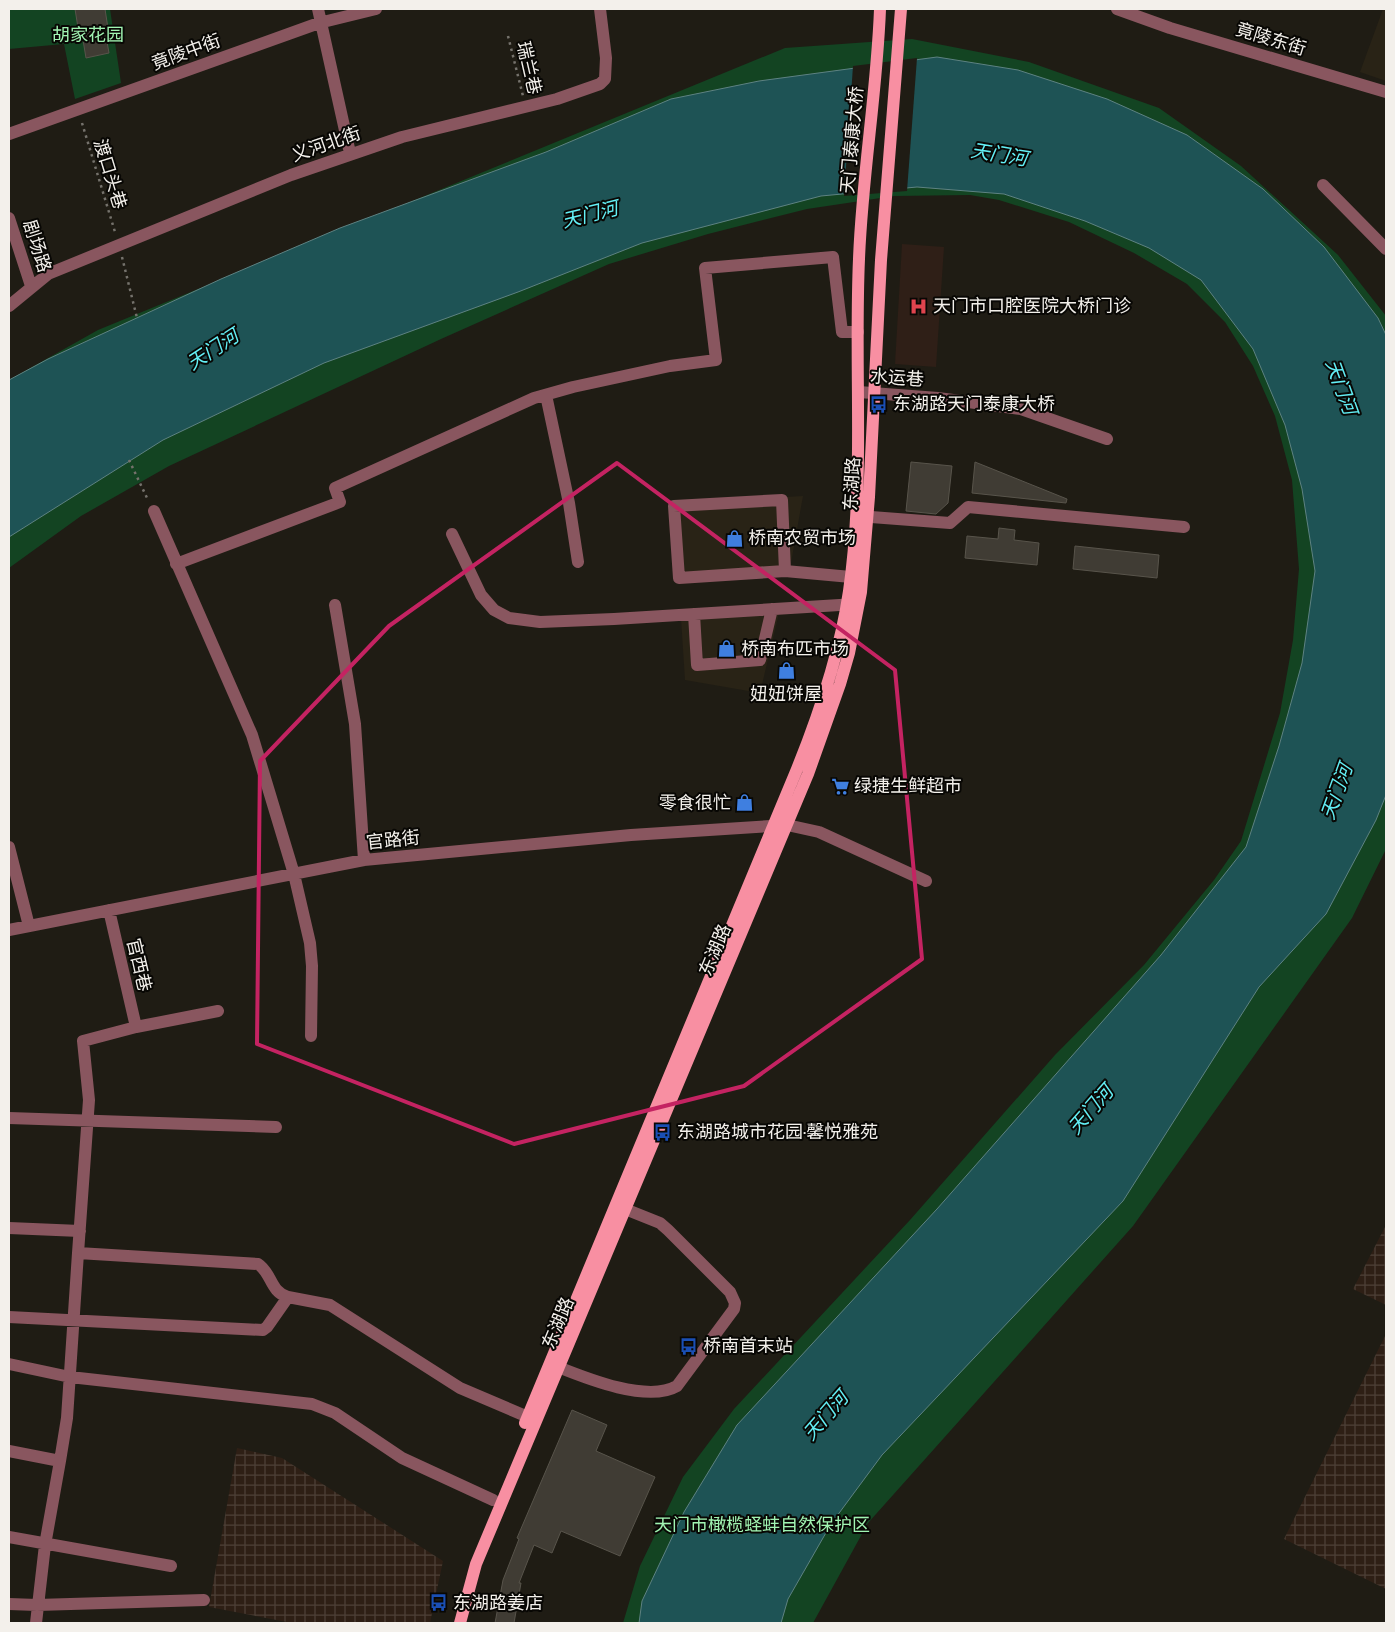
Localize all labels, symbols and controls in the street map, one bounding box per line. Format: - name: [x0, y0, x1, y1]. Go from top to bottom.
- street label: 竟陵东街: [1233, 18, 1309, 60]
- park label: 胡家花园: [52, 24, 124, 46]
- street label: 竟陵中街: [148, 29, 224, 75]
- street label: 瑞兰巷: [512, 39, 546, 97]
- street label: 天门泰康大桥: [836, 85, 868, 195]
- street label: 义河北街: [288, 122, 364, 166]
- street label: 渡口头巷: [89, 136, 131, 212]
- water label: 天门河: [969, 140, 1033, 171]
- water label: 天门河: [560, 196, 624, 233]
- street label: 剧场路: [18, 217, 56, 275]
- place label: 天门市口腔医院大桥门诊: [933, 295, 1131, 317]
- hospital icon: 天门市口腔医院大桥门诊: [909, 296, 929, 316]
- water label: 天门河: [183, 323, 246, 375]
- water label: 天门河: [1321, 356, 1362, 421]
- street label: 水运巷: [869, 365, 925, 391]
- place label: 东湖路天门泰康大桥: [893, 393, 1055, 415]
- bus stop icon: 东湖路天门泰康大桥: [869, 394, 889, 414]
- street label: 东湖路: [840, 456, 864, 512]
- place label: 桥南农贸市场: [748, 527, 856, 549]
- shop icon: 桥南农贸市场: [724, 528, 744, 548]
- place label: 桥南布匹市场: [741, 638, 849, 660]
- shop icon: 桥南布匹市场: [717, 639, 737, 659]
- shop icon: 妞妞饼屋: [776, 661, 796, 681]
- place label: 妞妞饼屋: [750, 683, 822, 705]
- water label: 天门河: [1317, 758, 1358, 823]
- place label: 绿捷生鲜超市: [854, 775, 962, 797]
- supermarket icon: 绿捷生鲜超市: [830, 776, 850, 796]
- place label: 零食很忙: [659, 792, 731, 814]
- shop icon: 零食很忙: [735, 793, 755, 813]
- street label: 官路街: [365, 826, 421, 854]
- street label: 东湖路: [694, 921, 736, 979]
- street label: 官西巷: [122, 936, 156, 994]
- water label: 天门河: [1064, 1078, 1121, 1139]
- place label: 东湖路城市花园·馨悦雅苑: [677, 1121, 878, 1143]
- bus stop icon: 东湖路城市花园·馨悦雅苑: [653, 1122, 673, 1142]
- street label: 东湖路: [537, 1294, 579, 1352]
- place label: 桥南首末站: [703, 1335, 793, 1357]
- bus stop icon: 桥南首末站: [679, 1336, 699, 1356]
- water label: 天门河: [799, 1384, 856, 1445]
- park label: 天门市橄榄蛏蚌自然保护区: [654, 1514, 870, 1536]
- place label: 东湖路姜店: [453, 1592, 543, 1614]
- bus stop icon: 东湖路姜店: [429, 1593, 449, 1613]

